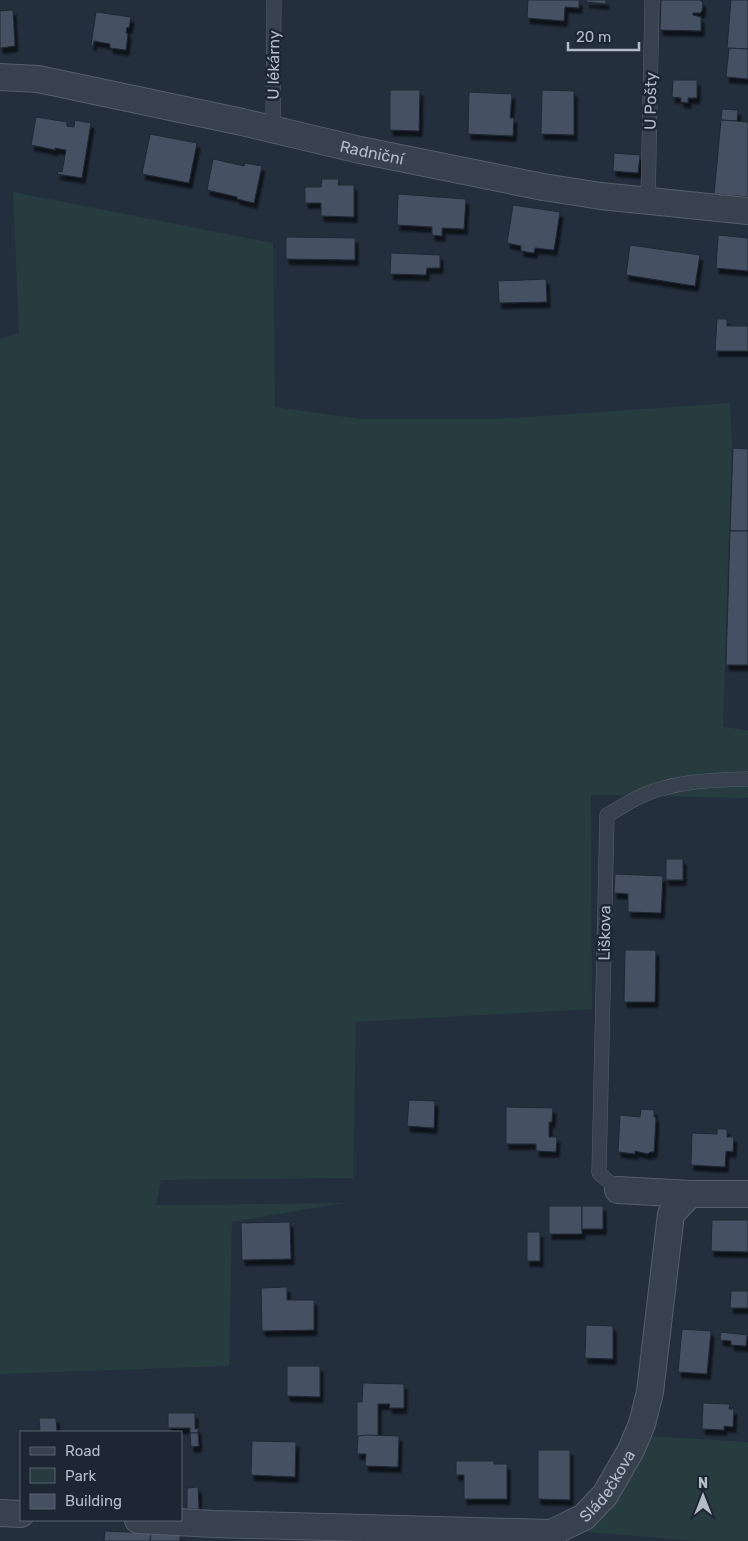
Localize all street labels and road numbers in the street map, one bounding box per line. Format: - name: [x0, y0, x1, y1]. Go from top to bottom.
- street label: U lékárny: [263, 30, 284, 100]
- street label: U Pošty: [640, 72, 661, 130]
- street label: Radniční: [338, 137, 407, 169]
- street label: Liškova: [595, 905, 614, 961]
- street label: Sládečkova: [575, 1447, 639, 1526]

